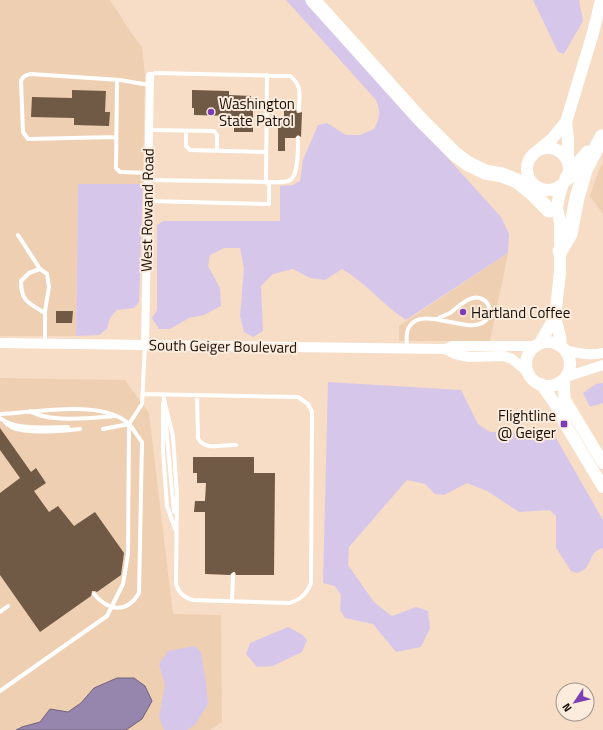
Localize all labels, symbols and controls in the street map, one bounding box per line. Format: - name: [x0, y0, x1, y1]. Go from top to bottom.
- place label: Washington State Patrol: [219, 92, 295, 132]
- marker: Washington State Patrol: [206, 107, 216, 117]
- street label: West Rowand Road: [134, 148, 160, 272]
- place label: Hartland Coffee: [471, 301, 570, 324]
- marker: Hartland Coffee: [458, 307, 468, 317]
- street label: South Geiger Boulevard: [149, 333, 297, 359]
- place label: Flightline @ Geiger: [497, 404, 556, 444]
- marker: Flightline @ Geiger: [559, 419, 569, 429]
- north arrow: [555, 682, 595, 722]
- text: N: [558, 700, 576, 715]

